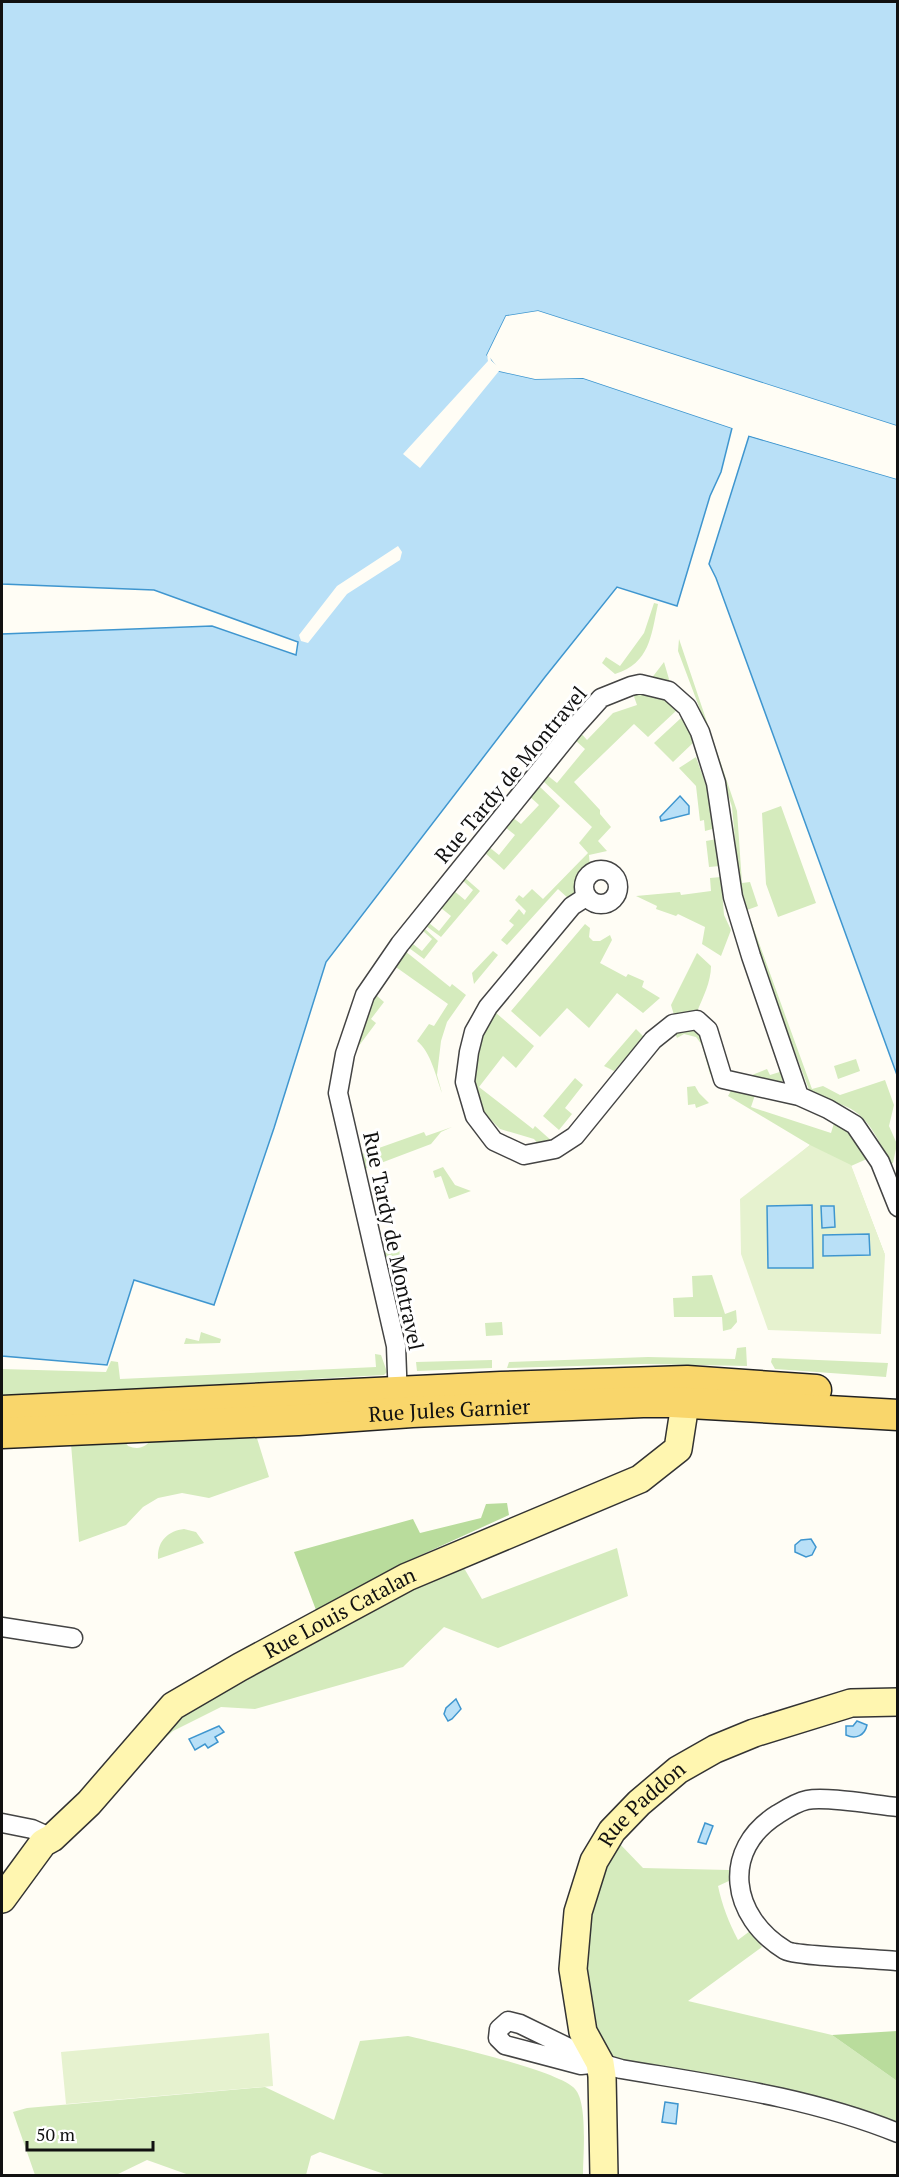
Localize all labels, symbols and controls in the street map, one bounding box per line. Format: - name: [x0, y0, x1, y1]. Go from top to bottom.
- street label: Rue Tardy de Montravel: [428, 680, 593, 869]
- street label: Rue Tardy de Montravel: [357, 1129, 431, 1353]
- street label: Rue Jules Garnier: [367, 1392, 531, 1428]
- street label: Rue Louis Catalan: [258, 1560, 420, 1665]
- street label: Rue Paddon: [591, 1754, 691, 1851]
- scale bar: [27, 2114, 153, 2152]
- text: 50 m: [36, 2122, 76, 2146]

